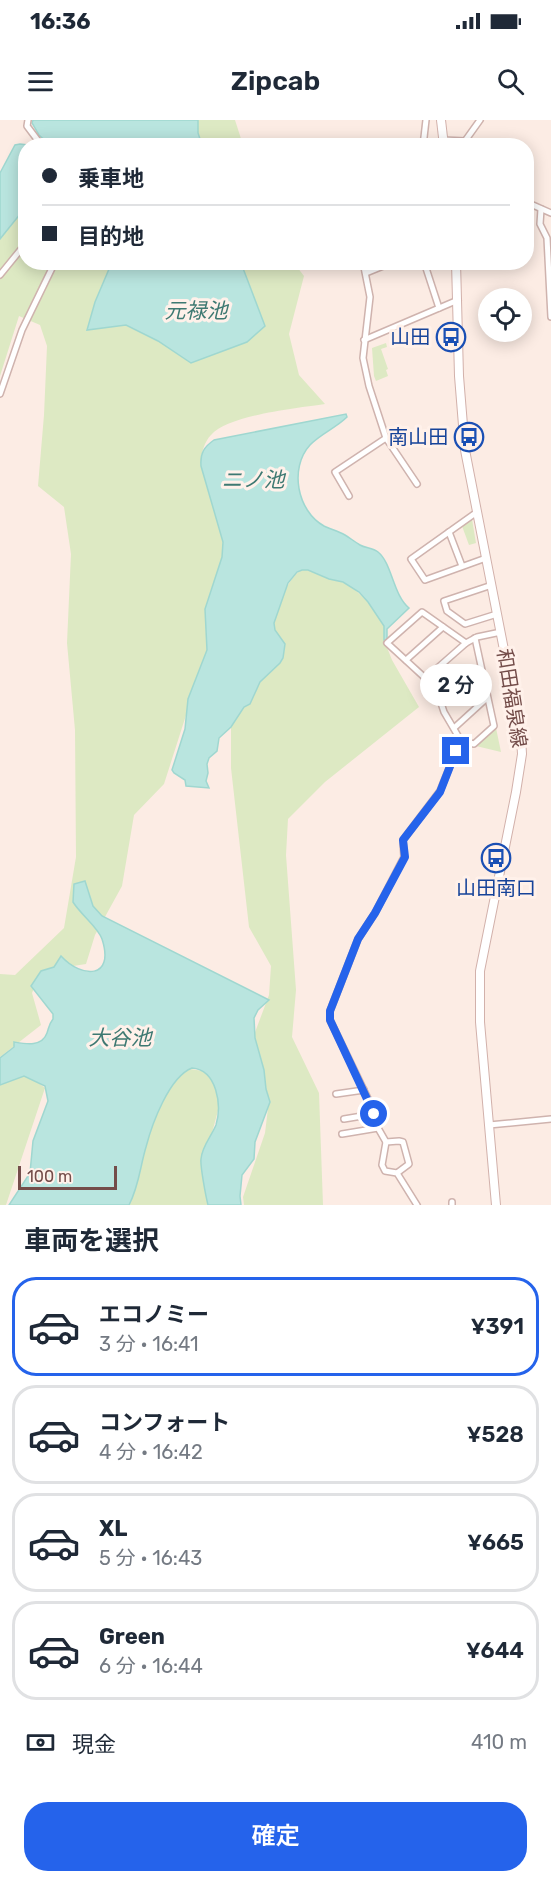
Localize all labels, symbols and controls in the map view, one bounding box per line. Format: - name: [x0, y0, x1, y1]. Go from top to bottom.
- text: 16:36: [30, 8, 91, 35]
- icon: menu: [24, 65, 57, 98]
- text: Zipcab: [231, 65, 320, 97]
- icon: search: [494, 65, 527, 98]
- text: 乗車地: [78, 165, 144, 192]
- text: 目的地: [78, 223, 144, 250]
- map controls: [478, 288, 532, 342]
- button: locate: [478, 288, 532, 342]
- water label: 元禄池: [165, 298, 229, 323]
- bus stop icon: 山田: [435, 321, 467, 353]
- place label: 山田: [390, 325, 430, 349]
- bus stop icon: 南山田: [453, 421, 485, 453]
- place label: 南山田: [388, 425, 448, 449]
- water label: ニノ池: [222, 467, 286, 492]
- street label: 和田福泉線: [492, 647, 532, 749]
- callout: 2 分: [420, 664, 492, 706]
- text: 2 分: [437, 673, 475, 697]
- route end: [442, 737, 469, 764]
- bus stop icon: 山田南口: [480, 842, 512, 874]
- place label: 山田南口: [456, 876, 536, 900]
- water label: 大谷池: [89, 1025, 153, 1050]
- route start: [360, 1100, 387, 1127]
- scale bar: [18, 1163, 117, 1190]
- text: 100 m: [27, 1167, 72, 1186]
- text: 車両を選択: [24, 1225, 159, 1257]
- icon: car: [27, 1300, 81, 1354]
- text: エコノミー: [99, 1301, 209, 1328]
- text: ¥391: [471, 1313, 524, 1340]
- text: 3 分 · 16:41: [99, 1332, 199, 1356]
- icon: car: [27, 1408, 81, 1462]
- text: コンフォート: [99, 1409, 230, 1436]
- text: ¥528: [467, 1421, 524, 1448]
- text: 4 分 · 16:42: [99, 1440, 203, 1464]
- text: XL: [99, 1515, 127, 1542]
- icon: car: [27, 1516, 81, 1570]
- text: ¥665: [467, 1529, 524, 1556]
- text: 5 分 · 16:43: [99, 1546, 202, 1570]
- text: Green: [99, 1623, 165, 1650]
- icon: car: [27, 1624, 81, 1678]
- text: ¥644: [466, 1637, 524, 1664]
- text: 6 分 · 16:44: [99, 1654, 203, 1678]
- icon: cash: [24, 1726, 57, 1759]
- text: 410 m: [471, 1730, 527, 1754]
- text: 現金: [72, 1731, 116, 1758]
- button: 確定: [24, 1802, 527, 1871]

